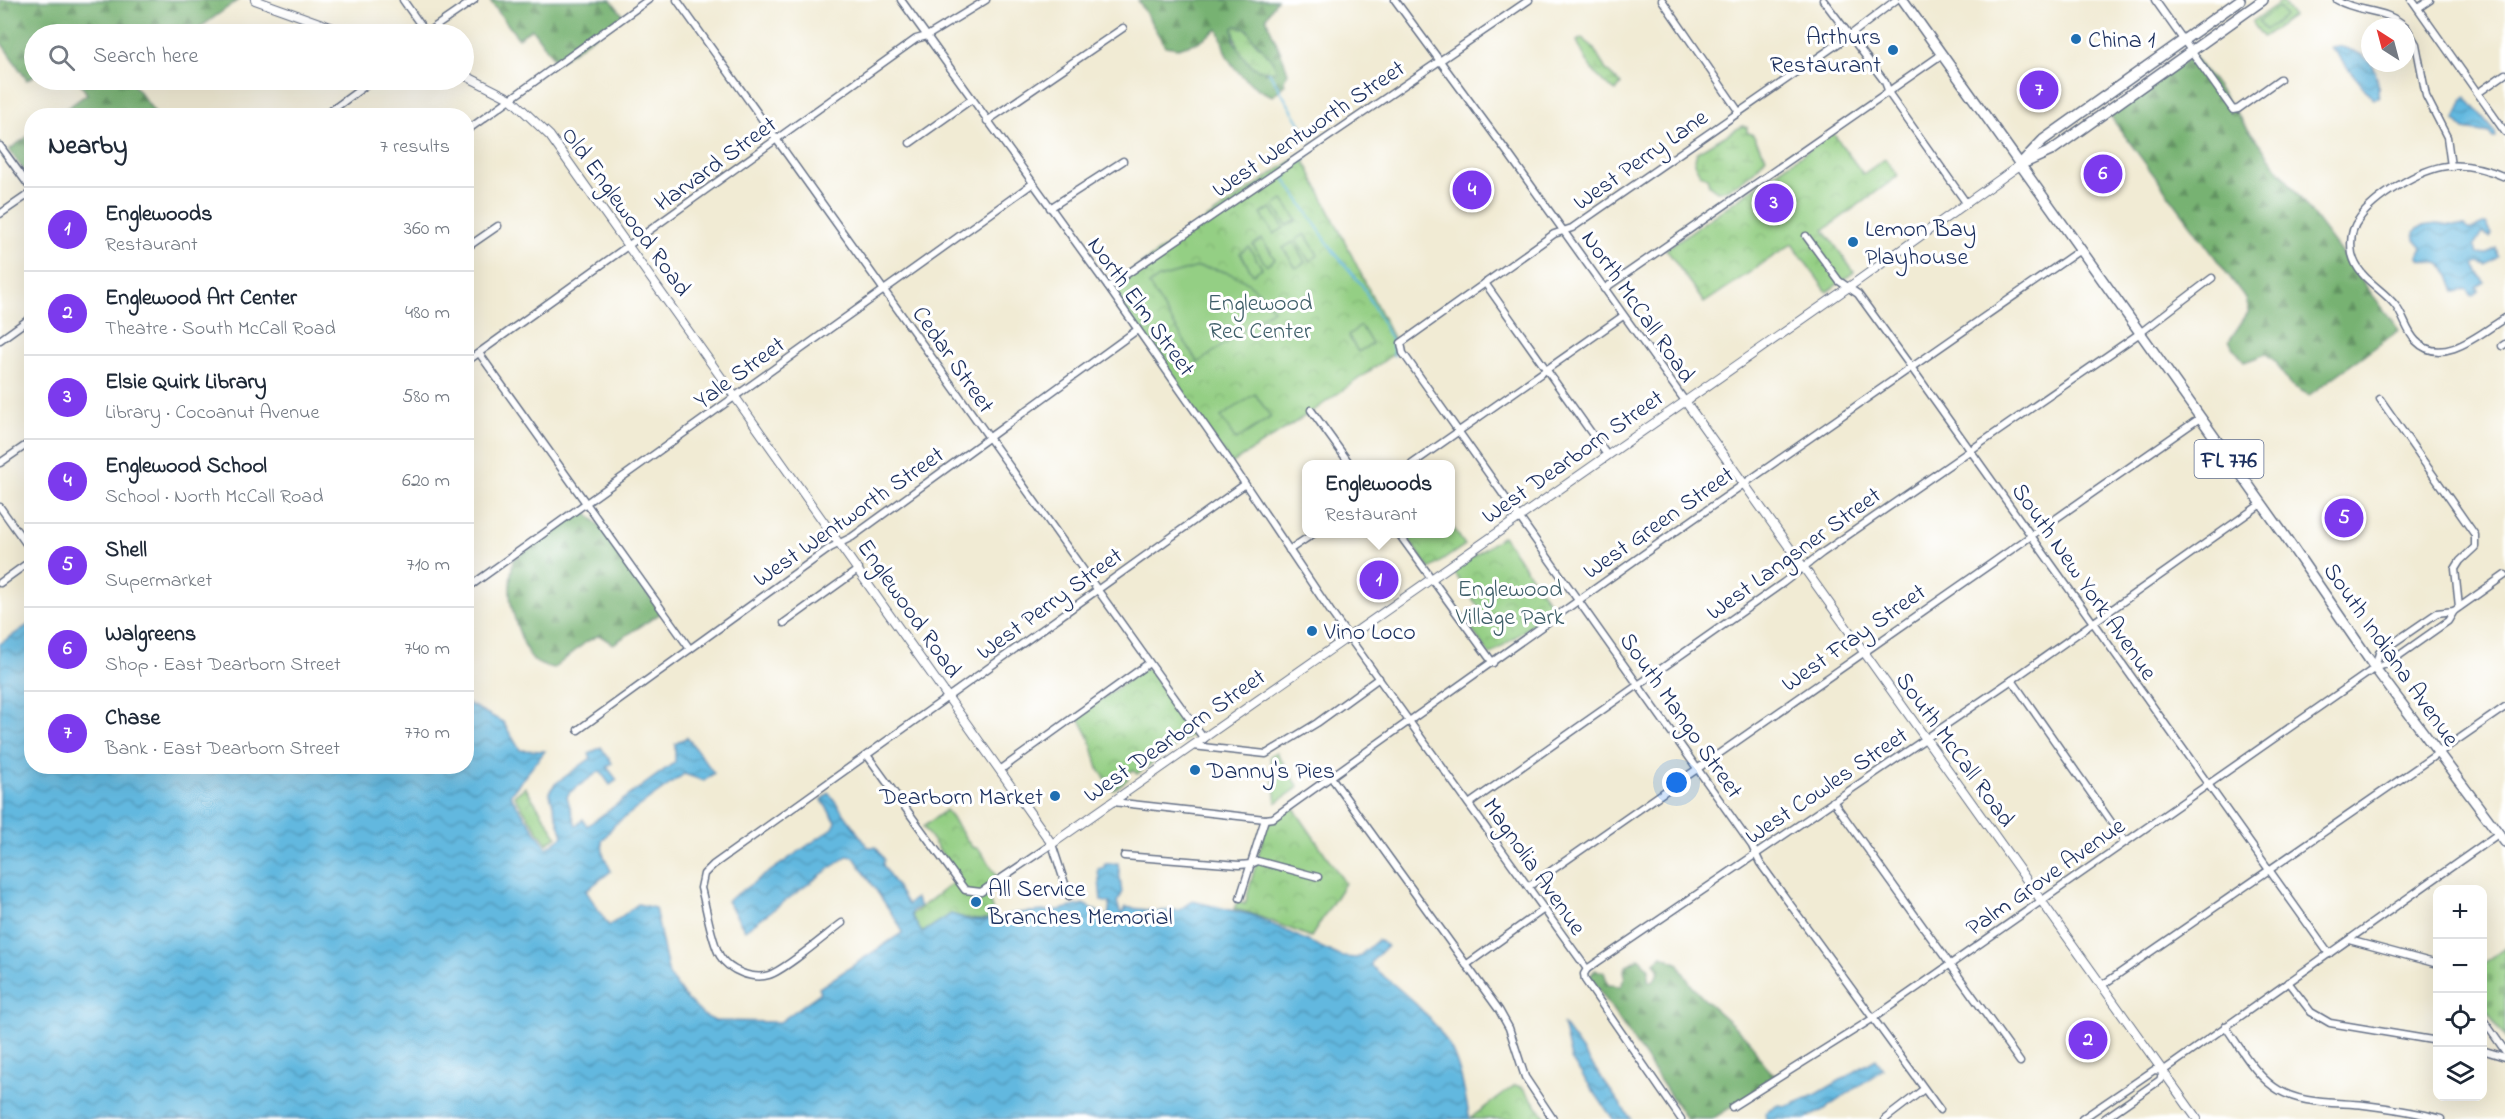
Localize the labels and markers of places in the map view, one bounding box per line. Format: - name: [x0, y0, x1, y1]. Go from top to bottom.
- place label: Arthurs Restaurant: [1770, 21, 1881, 84]
- place label: China 1: [2088, 24, 2156, 59]
- marker: China 1: [2069, 32, 2083, 46]
- marker: Arthurs Restaurant: [1886, 43, 1900, 57]
- pin: 7: [2020, 68, 2058, 112]
- pin: 6: [2084, 152, 2122, 196]
- pin: 4: [1452, 168, 1492, 213]
- pin: 3: [1754, 180, 1794, 226]
- place label: Lemon Bay Playhouse: [1865, 213, 1976, 277]
- marker: Lemon Bay Playhouse: [1846, 235, 1860, 249]
- pin: 5: [2324, 496, 2364, 540]
- pin: 1: [1360, 558, 1398, 602]
- place label: Vino Loco: [1323, 616, 1416, 651]
- marker: Vino Loco: [1305, 624, 1319, 638]
- place label: Danny's Pies: [1206, 755, 1335, 791]
- marker: Danny's Pies: [1188, 763, 1202, 777]
- place label: Dearborn Market: [879, 781, 1043, 816]
- marker: Dearborn Market: [1048, 789, 1062, 803]
- place label: All Service Branches Memorial: [987, 873, 1173, 936]
- marker: All Service Branches Memorial: [969, 895, 983, 909]
- pin: 2: [2068, 1018, 2108, 1062]

